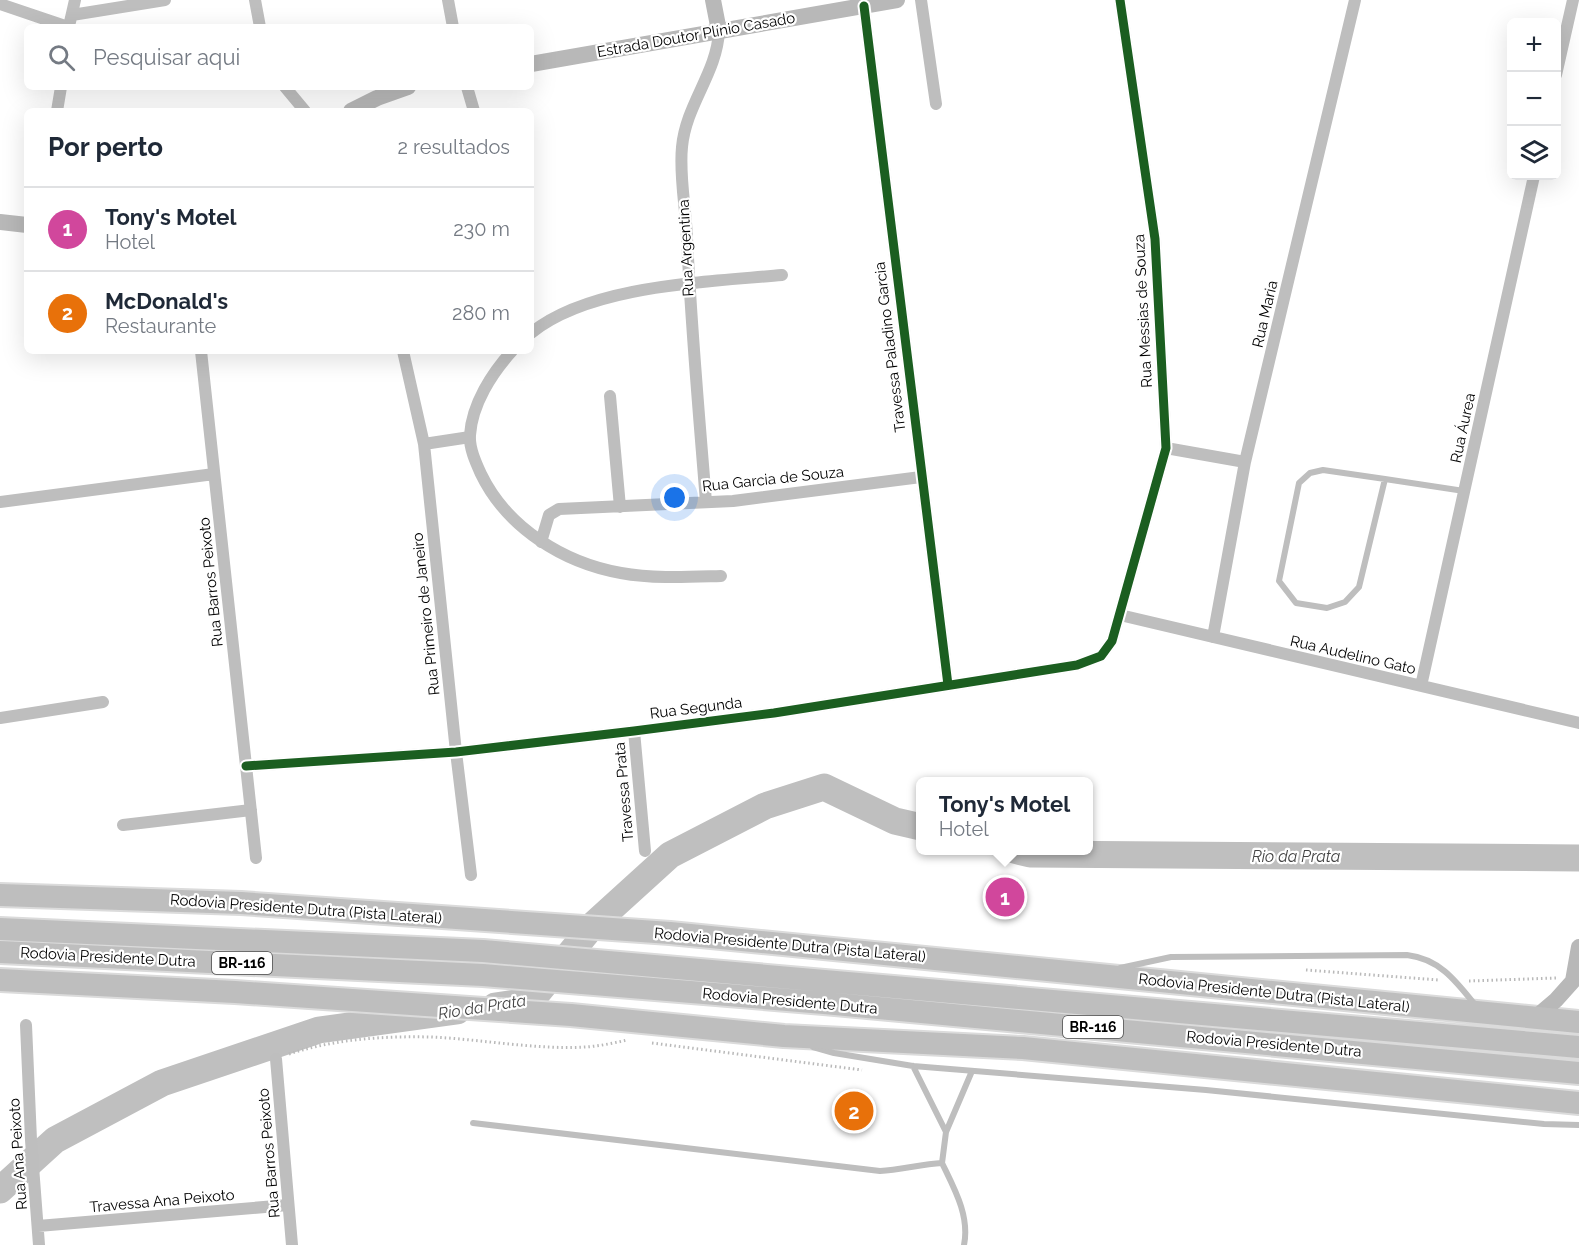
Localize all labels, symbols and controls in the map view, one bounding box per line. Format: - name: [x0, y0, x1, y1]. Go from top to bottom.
- street label: Estrada Doutor Plínio Casado: [596, 9, 797, 61]
- map controls: [1507, 18, 1561, 180]
- button: +: [1507, 18, 1561, 72]
- search box: [24, 24, 534, 90]
- icon: search: [45, 41, 78, 74]
- text: Pesquisar aqui: [93, 44, 240, 70]
- button: −: [1507, 72, 1561, 126]
- button: layers: [1507, 126, 1561, 180]
- text: Por perto: [48, 132, 163, 162]
- text: 2 resultados: [397, 135, 510, 159]
- street label: Rua Argentina: [674, 199, 698, 297]
- text: Tony's Motel: [105, 204, 237, 230]
- text: 1: [63, 217, 72, 241]
- text: 230 m: [453, 217, 510, 241]
- text: Hotel: [105, 230, 155, 254]
- street label: Rua Messias de Souza: [1130, 234, 1156, 388]
- street label: Travessa Paladino Garcia: [871, 261, 909, 433]
- street label: Rua Maria: [1249, 279, 1281, 349]
- text: McDonald's: [105, 288, 228, 314]
- text: 2: [62, 301, 73, 325]
- text: 280 m: [452, 301, 510, 325]
- text: Restaurante: [105, 314, 216, 338]
- street label: Rua Áurea: [1447, 391, 1479, 465]
- street label: Rua Garcia de Souza: [701, 463, 845, 495]
- your location: [660, 483, 689, 512]
- street label: Rua Barros Peixoto: [195, 516, 227, 648]
- street label: Rua Primeiro de Janeiro: [408, 532, 444, 696]
- street label: Rua Audelino Gato: [1288, 632, 1418, 678]
- street label: Rua Segunda: [649, 693, 743, 723]
- street label: Travessa Prata: [611, 741, 637, 843]
- popup: [916, 777, 1093, 855]
- text: Tony's Motel: [939, 791, 1070, 817]
- text: Hotel: [939, 817, 989, 841]
- water label: Rio da Prata: [1252, 847, 1341, 866]
- pin: 1: [986, 874, 1024, 920]
- street label: Rodovia Presidente Dutra (Pista Lateral): [169, 891, 443, 927]
- street label: Rodovia Presidente Dutra (Pista Lateral): [653, 924, 927, 966]
- street label: Rodovia Presidente Dutra: [20, 943, 196, 971]
- road number: BR-116: [212, 952, 272, 974]
- street label: Rodovia Presidente Dutra (Pista Lateral): [1138, 970, 1410, 1016]
- street label: Rodovia Presidente Dutra: [702, 984, 878, 1018]
- water label: Rio da Prata: [437, 991, 528, 1023]
- road number: BR-116: [1063, 1016, 1123, 1038]
- street label: Rodovia Presidente Dutra: [1186, 1027, 1362, 1061]
- street label: Rua Barros Peixoto: [254, 1087, 284, 1219]
- pin: 2: [834, 1088, 874, 1134]
- street label: Rua Ana Peixoto: [5, 1097, 31, 1211]
- street label: Travessa Ana Peixoto: [89, 1186, 235, 1216]

